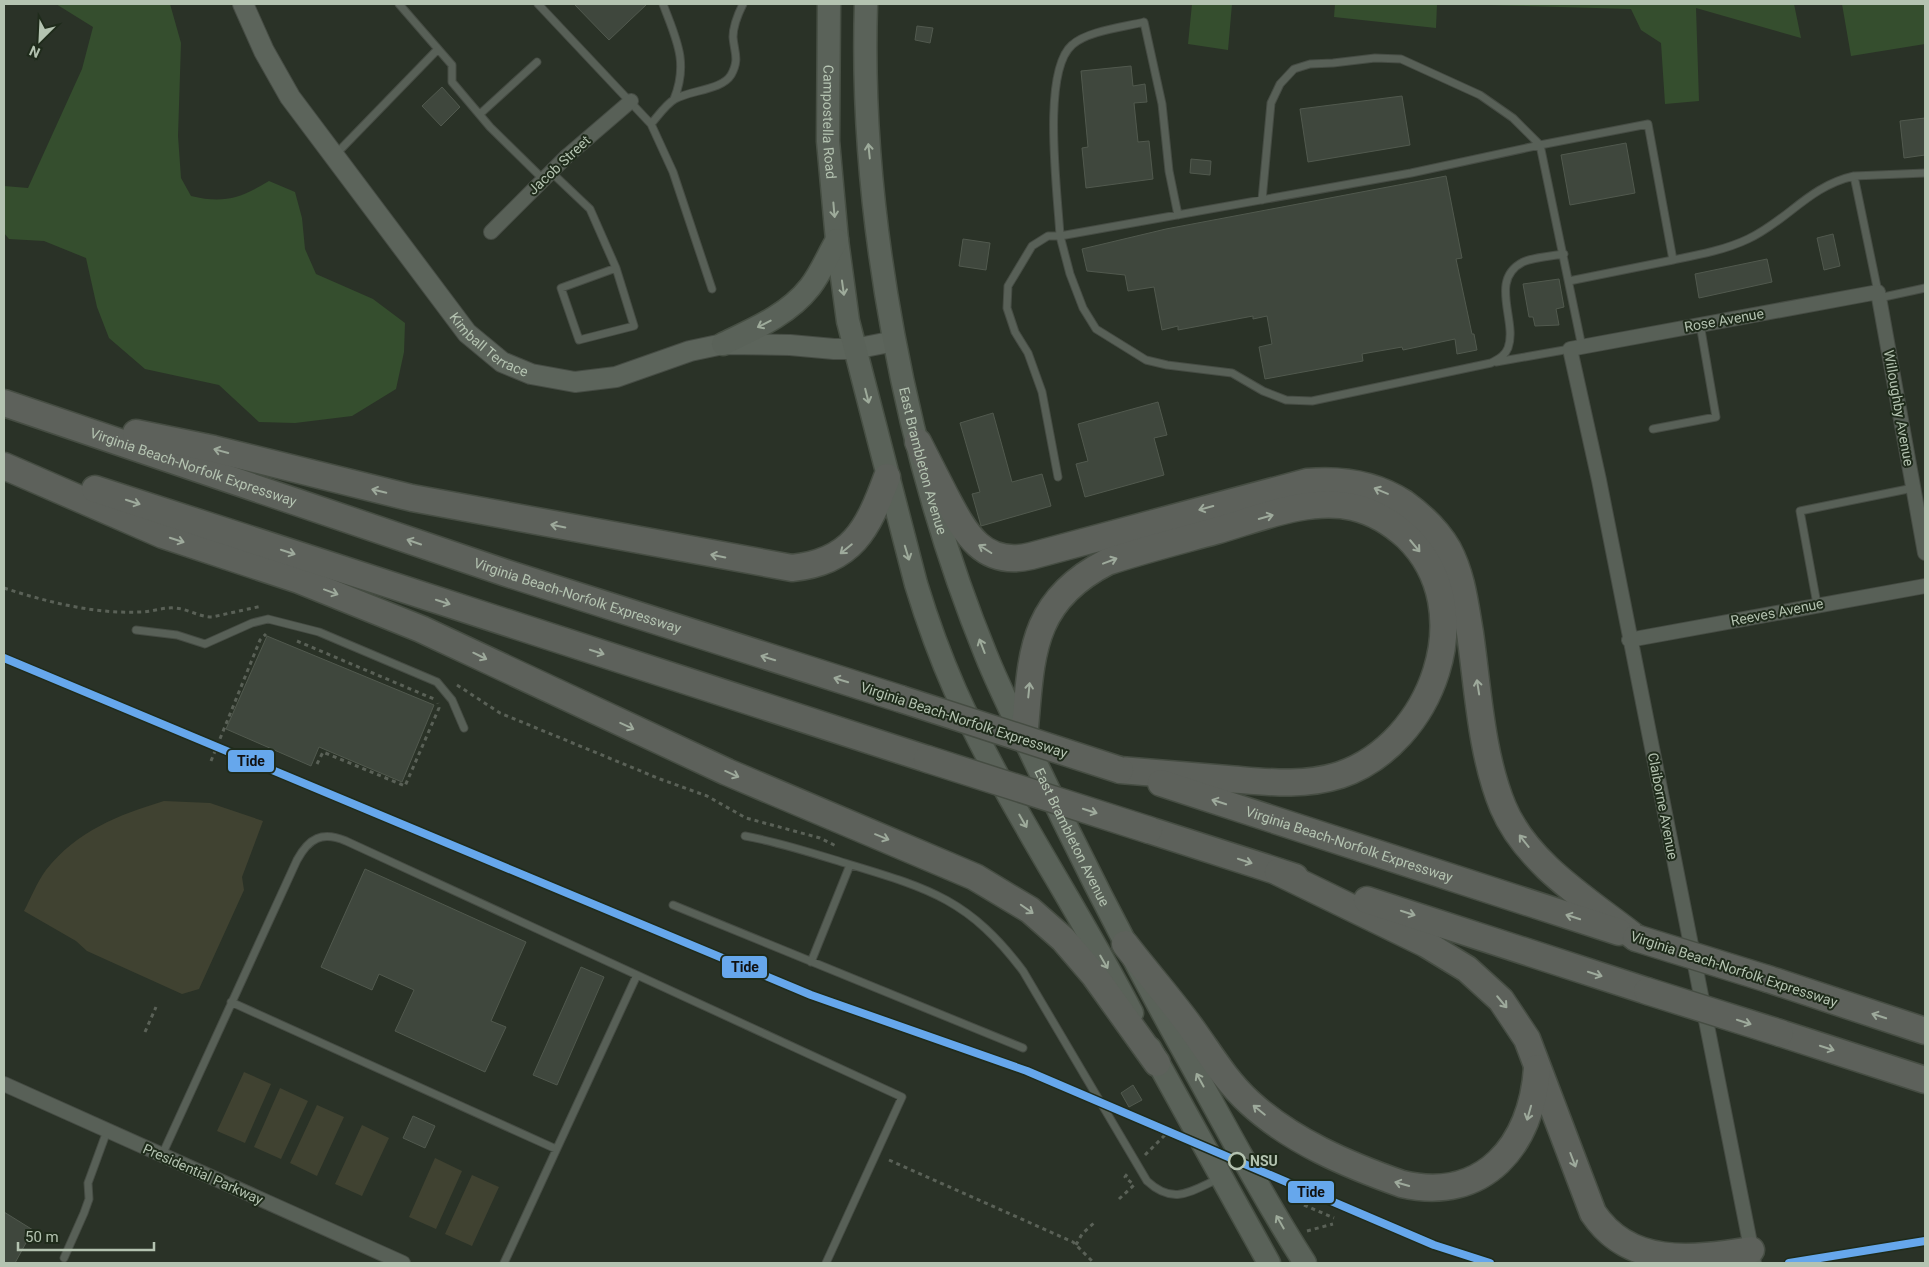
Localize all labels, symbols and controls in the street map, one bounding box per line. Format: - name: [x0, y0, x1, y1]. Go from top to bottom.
- north arrow: [15, 15, 65, 65]
- text: N: [27, 43, 42, 61]
- street label: Campostella Road: [820, 65, 839, 180]
- street label: Jacob Street: [525, 132, 594, 198]
- one-way arrow: [864, 144, 874, 160]
- one-way arrow: [829, 201, 839, 217]
- one-way arrow: [838, 279, 848, 295]
- street label: Rose Avenue: [1683, 305, 1765, 335]
- street label: Kimball Terrace: [446, 309, 531, 380]
- one-way arrow: [756, 319, 771, 329]
- street label: Willoughby Avenue: [1881, 349, 1917, 467]
- street label: East Brambleton Avenue: [896, 385, 950, 537]
- one-way arrow: [863, 388, 872, 404]
- street label: Virginia Beach-Norfolk Expressway: [88, 425, 299, 510]
- one-way arrow: [214, 446, 230, 455]
- one-way arrow: [371, 486, 387, 495]
- one-way arrow: [1374, 486, 1389, 496]
- one-way arrow: [125, 497, 141, 507]
- one-way arrow: [1198, 504, 1214, 513]
- one-way arrow: [1258, 511, 1274, 521]
- one-way arrow: [551, 521, 567, 531]
- one-way arrow: [169, 535, 185, 545]
- one-way arrow: [406, 537, 422, 546]
- one-way arrow: [1409, 539, 1420, 552]
- one-way arrow: [840, 543, 853, 554]
- one-way arrow: [978, 544, 992, 554]
- one-way arrow: [903, 545, 913, 561]
- one-way arrow: [280, 547, 296, 557]
- one-way arrow: [711, 550, 727, 560]
- street label: Virginia Beach-Norfolk Expressway: [472, 555, 684, 636]
- one-way arrow: [1102, 556, 1117, 565]
- one-way arrow: [323, 588, 338, 597]
- street label: Reeves Avenue: [1729, 595, 1825, 629]
- one-way arrow: [434, 598, 450, 607]
- one-way arrow: [977, 639, 986, 654]
- one-way arrow: [589, 648, 605, 657]
- one-way arrow: [473, 651, 488, 661]
- one-way arrow: [760, 652, 776, 662]
- one-way arrow: [833, 675, 849, 685]
- street label: Virginia Beach-Norfolk Expressway: [859, 679, 1070, 761]
- one-way arrow: [1472, 680, 1482, 696]
- one-way arrow: [1024, 682, 1034, 698]
- one-way arrow: [619, 722, 634, 731]
- line badge: Tide: [227, 749, 275, 773]
- street label: Claiborne Avenue: [1645, 751, 1681, 861]
- text: Tide: [237, 753, 265, 769]
- street label: East Brambleton Avenue: [1031, 765, 1113, 909]
- one-way arrow: [724, 770, 739, 780]
- one-way arrow: [1212, 797, 1227, 806]
- street label: Virginia Beach-Norfolk Expressway: [1244, 803, 1455, 886]
- one-way arrow: [1082, 807, 1097, 816]
- one-way arrow: [1019, 813, 1028, 828]
- one-way arrow: [874, 833, 889, 843]
- one-way arrow: [1519, 835, 1530, 848]
- one-way arrow: [1237, 857, 1252, 866]
- one-way arrow: [1020, 904, 1034, 914]
- one-way arrow: [1399, 909, 1415, 919]
- one-way arrow: [1566, 912, 1582, 922]
- street label: Virginia Beach-Norfolk Expressway: [1629, 928, 1840, 1010]
- one-way arrow: [1099, 954, 1109, 969]
- line badge: Tide: [721, 955, 768, 979]
- text: Tide: [731, 959, 759, 975]
- one-way arrow: [1587, 970, 1603, 980]
- one-way arrow: [1497, 995, 1508, 1008]
- one-way arrow: [1872, 1011, 1887, 1020]
- one-way arrow: [1735, 1017, 1751, 1027]
- one-way arrow: [1819, 1044, 1834, 1053]
- one-way arrow: [1195, 1073, 1205, 1087]
- one-way arrow: [1252, 1104, 1265, 1115]
- one-way arrow: [1524, 1104, 1534, 1120]
- street label: Presidential Parkway: [140, 1140, 266, 1208]
- one-way arrow: [1569, 1151, 1578, 1167]
- marker: NSU: [1228, 1152, 1246, 1170]
- place label: NSU: [1250, 1153, 1278, 1169]
- one-way arrow: [1394, 1178, 1410, 1188]
- line badge: Tide: [1287, 1180, 1335, 1204]
- text: Tide: [1297, 1184, 1325, 1200]
- one-way arrow: [1274, 1215, 1284, 1229]
- scale bar: [18, 1220, 154, 1252]
- text: 50 m: [25, 1228, 59, 1246]

